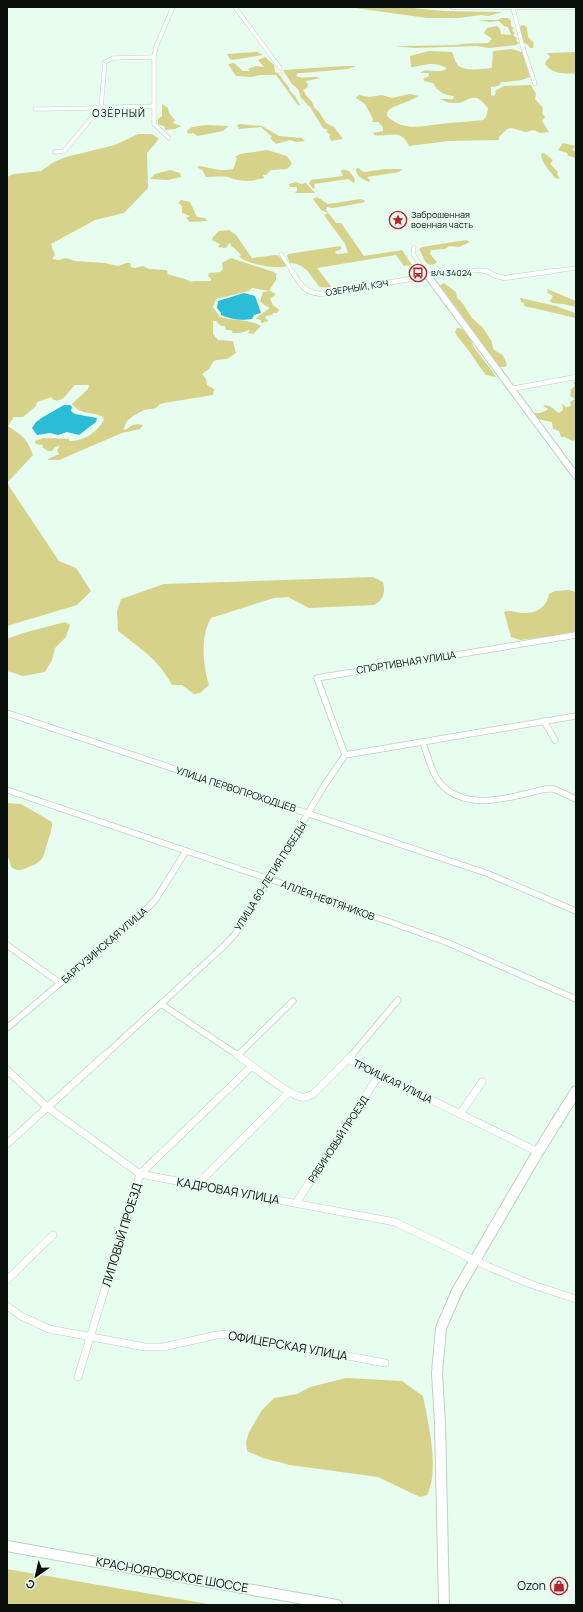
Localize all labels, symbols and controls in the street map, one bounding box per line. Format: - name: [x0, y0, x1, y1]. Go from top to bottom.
- district label: ОЗЁРНЫЙ: [92, 106, 146, 120]
- place label: Заброшенная военная часть: [411, 208, 473, 231]
- place icon: Заброшенная военная часть: [388, 210, 408, 230]
- bus stop icon: в/ч 34024: [408, 263, 428, 283]
- place label: в/ч 34024: [431, 266, 472, 279]
- street label: ОЗЕРНЫЙ, КЭЧ: [325, 276, 389, 299]
- street label: СПОРТИВНАЯ УЛИЦА: [355, 647, 457, 677]
- street label: УЛИЦА ПЕРВОПРОХОДЦЕВ: [174, 763, 298, 815]
- street label: УЛИЦА 60-ЛЕТИЯ ПОБЕДЫ: [231, 819, 309, 933]
- street label: АЛЛЕЯ НЕФТЯНИКОВ: [279, 877, 377, 923]
- street label: БАРГУЗИНСКАЯ УЛИЦА: [58, 903, 150, 986]
- street label: ТРОИЦКАЯ УЛИЦА: [351, 1056, 436, 1107]
- street label: РЯБИНОВЫЙ ПРОЕЗД: [305, 1093, 371, 1185]
- street label: КАДРОВАЯ УЛИЦА: [175, 1173, 281, 1208]
- street label: ЛИПОВЫЙ ПРОЕЗД: [98, 1181, 145, 1289]
- street label: ОФИЦЕРСКАЯ УЛИЦА: [227, 1327, 349, 1364]
- street label: КРАСНОЯРОВСКОЕ ШОССЕ: [94, 1553, 250, 1596]
- north arrow: [16, 1556, 56, 1596]
- text: С: [23, 1576, 38, 1593]
- shop icon: Ozon: [549, 1576, 569, 1596]
- place label: Ozon: [517, 1577, 546, 1594]

